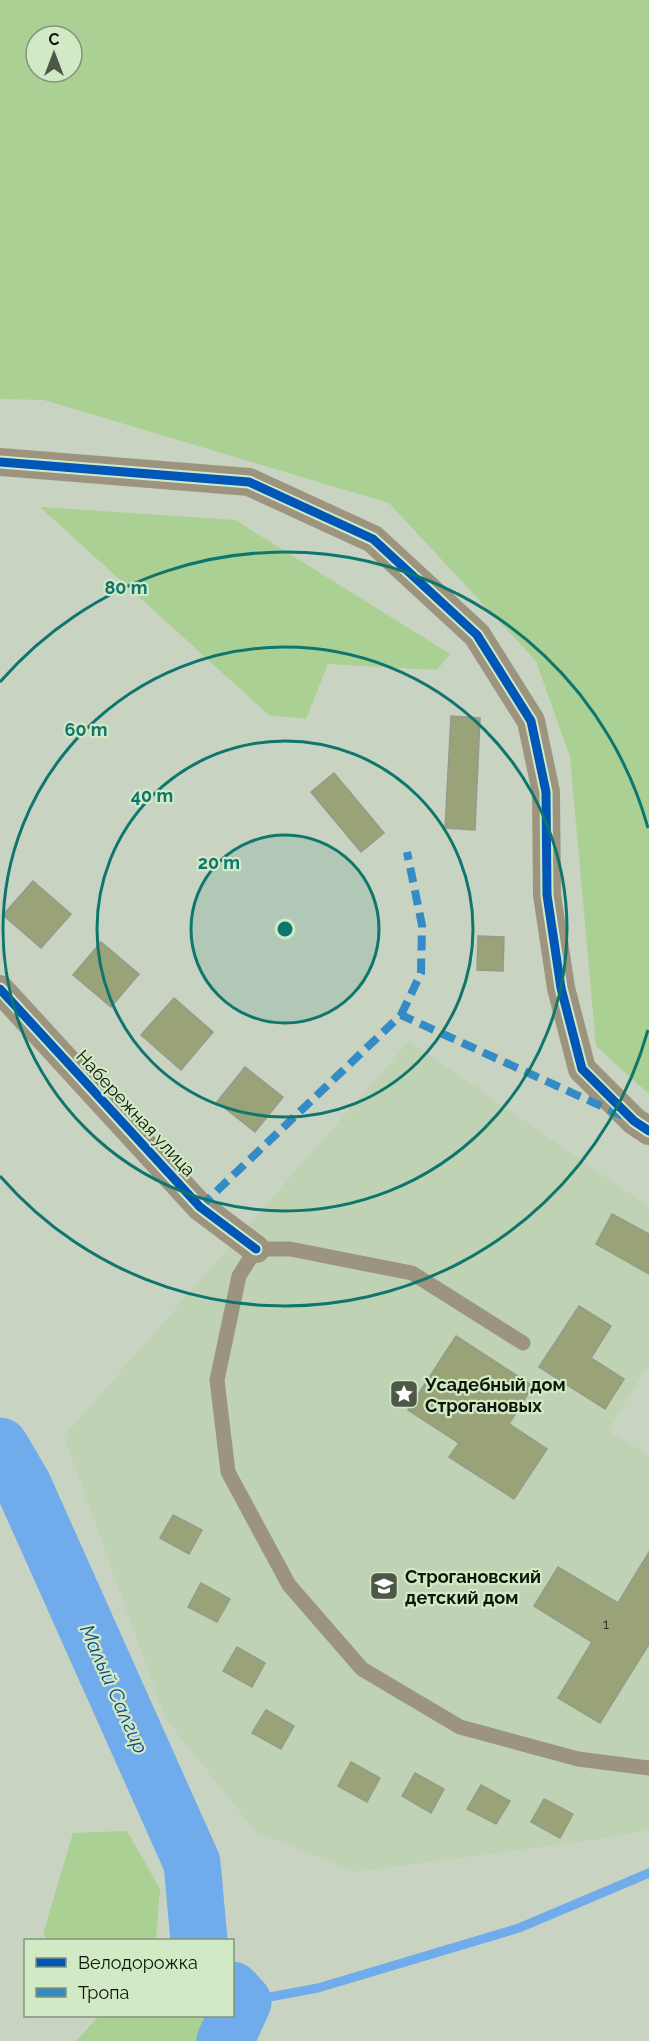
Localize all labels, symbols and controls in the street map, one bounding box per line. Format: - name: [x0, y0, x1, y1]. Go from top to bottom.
- north arrow: [24, 24, 84, 84]
- text: С: [49, 30, 60, 49]
- text: 80 m: [104, 577, 148, 598]
- text: 60 m: [64, 719, 108, 740]
- text: 40 m: [131, 785, 173, 806]
- text: 20 m: [198, 852, 240, 873]
- centre of rings: [275, 919, 295, 939]
- street label: Набережная улица: [72, 1045, 200, 1181]
- place label: Усадебный дом Строгановых: [424, 1374, 566, 1416]
- place icon: Усадебный дом Строгановых: [388, 1378, 420, 1410]
- place label: Строгановский детский дом: [405, 1566, 541, 1608]
- school or university icon: Строгановский детский дом: [368, 1570, 400, 1602]
- house number: 1: [603, 1615, 610, 1633]
- water label: Малый Салгир: [75, 1621, 153, 1757]
- legend: [24, 1939, 234, 2017]
- text: Велодорожка: [78, 1952, 198, 1973]
- text: Тропа: [78, 1982, 129, 2003]

